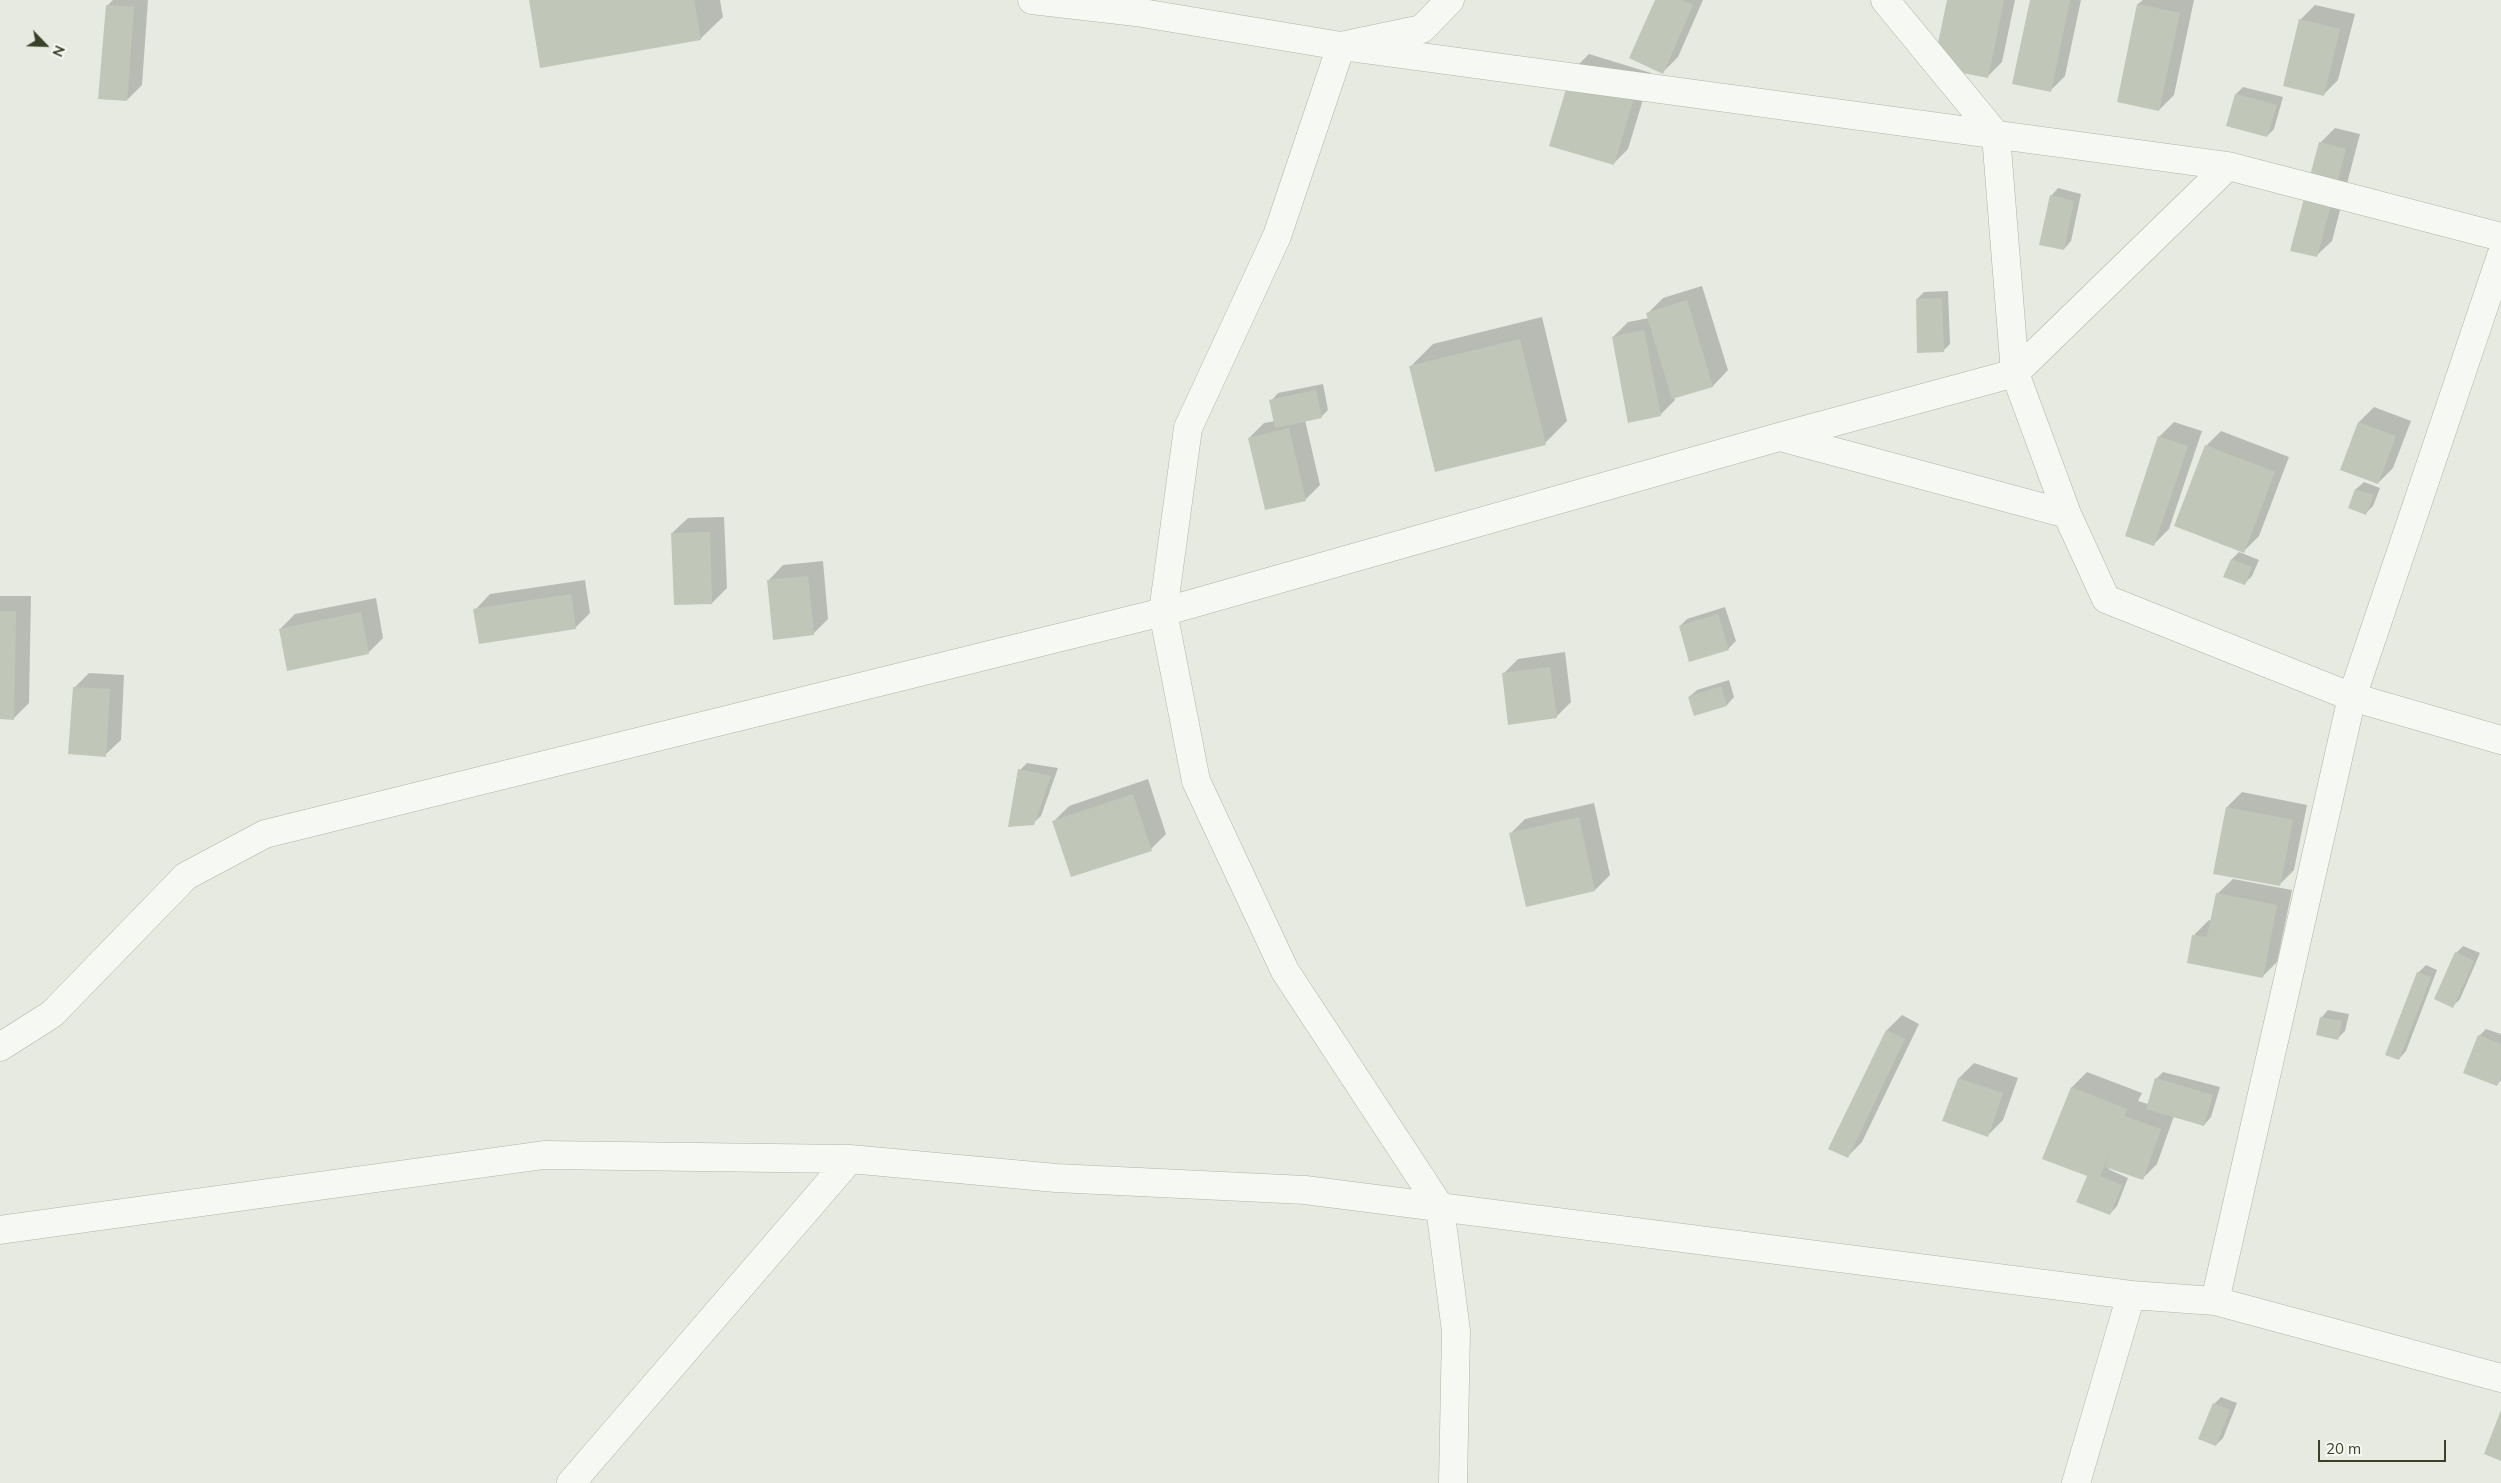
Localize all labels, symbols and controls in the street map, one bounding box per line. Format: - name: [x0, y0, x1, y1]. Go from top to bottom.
- north arrow: [20, 20, 70, 70]
- text: N: [48, 43, 69, 60]
- scale bar: [2321, 1430, 2448, 1462]
- text: 20 m: [2326, 1439, 2361, 1458]

